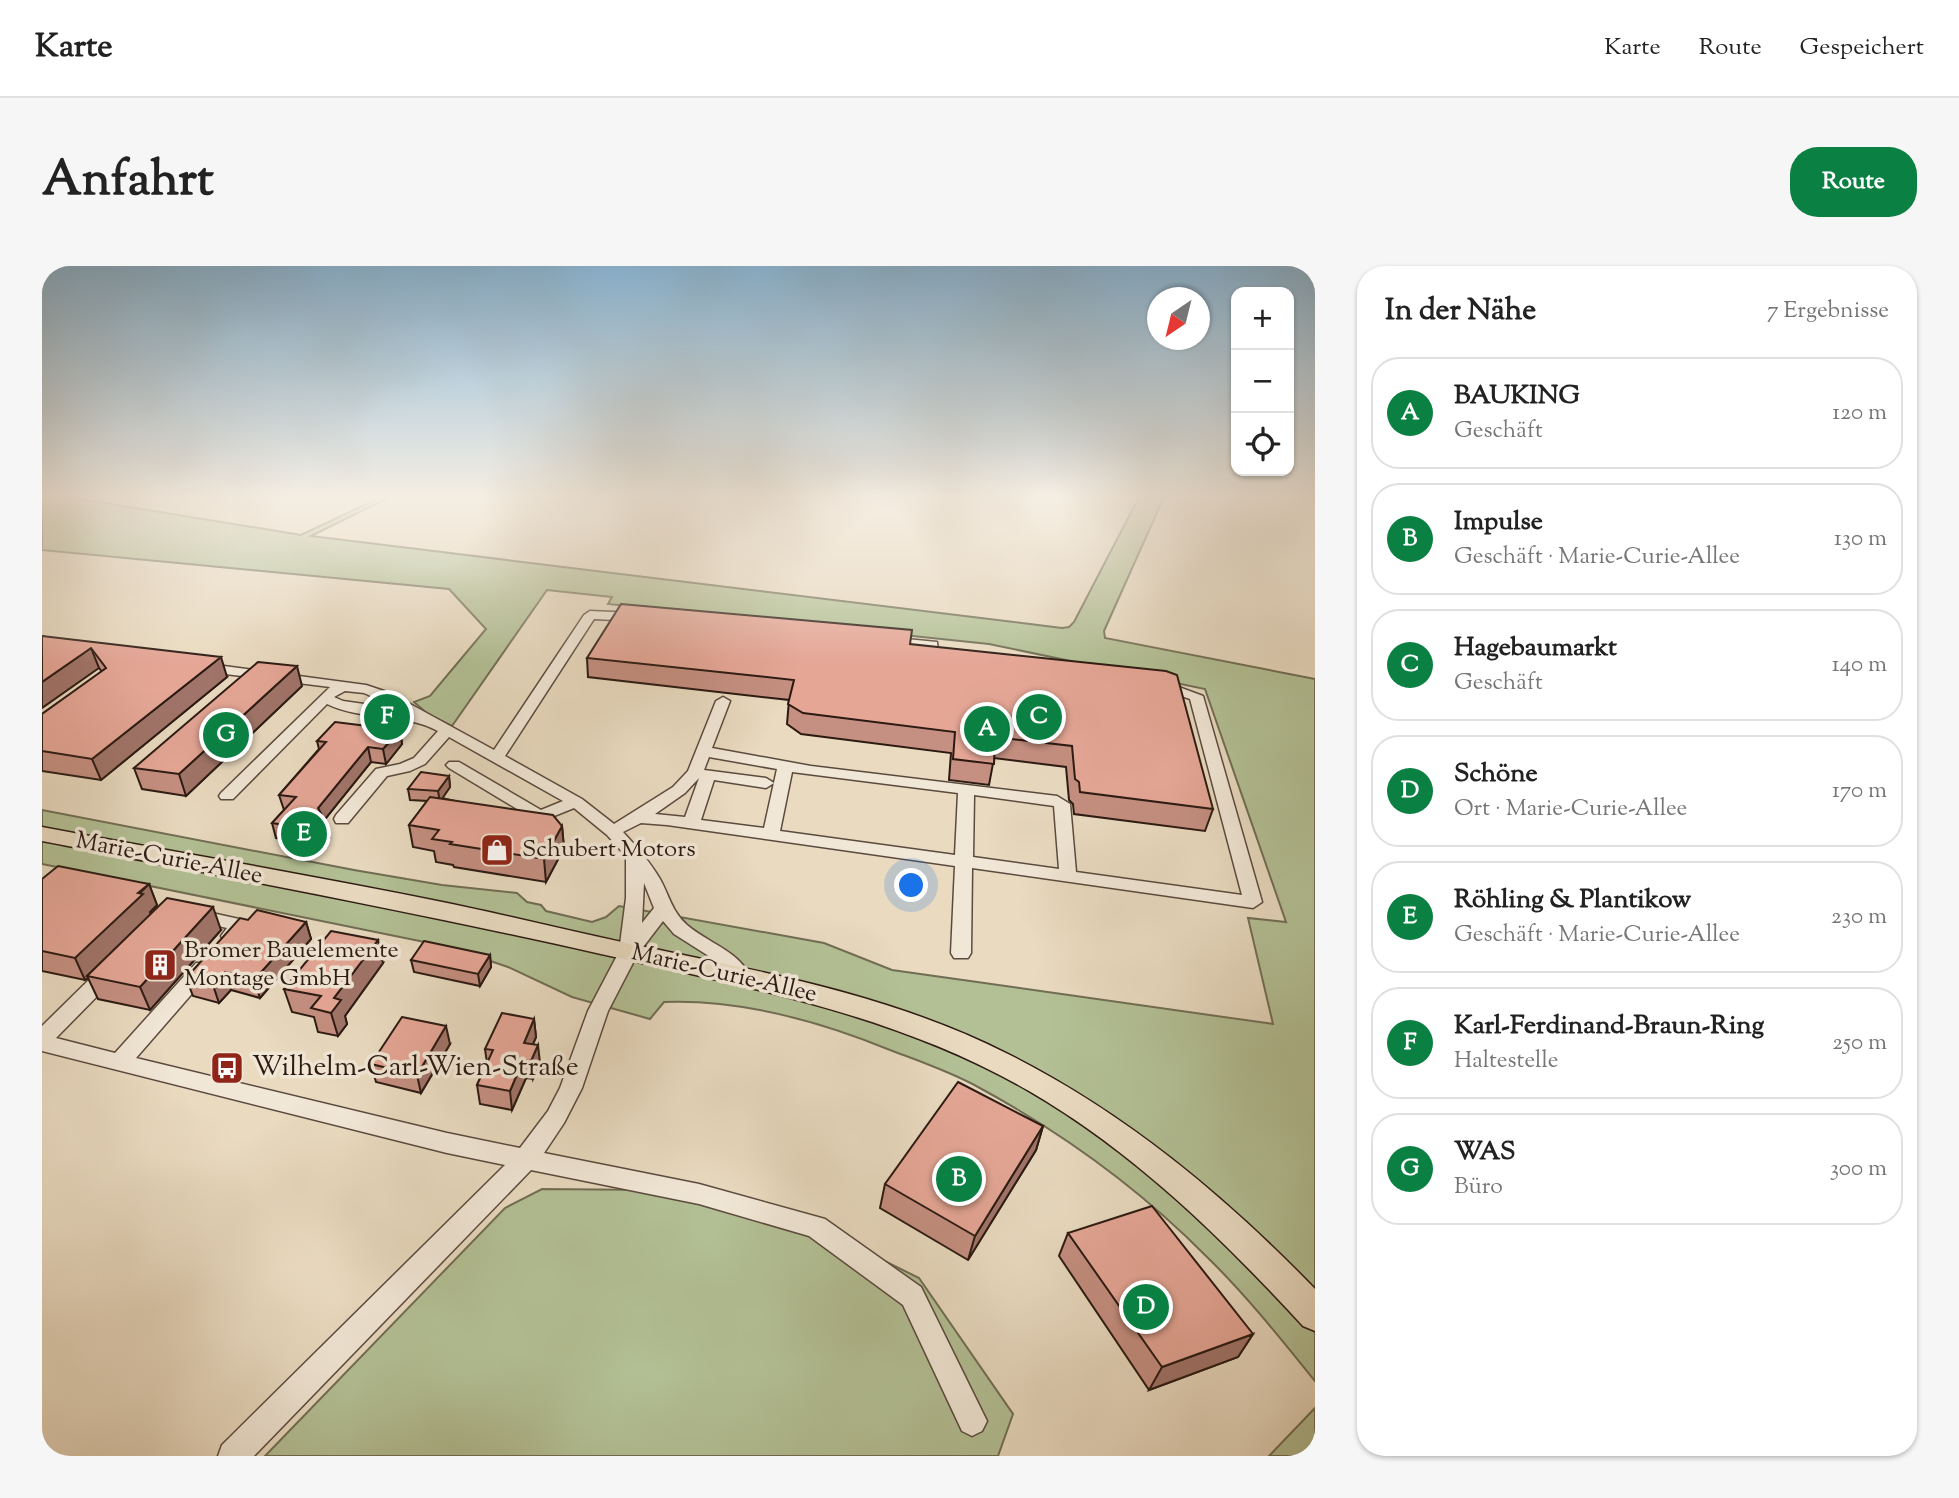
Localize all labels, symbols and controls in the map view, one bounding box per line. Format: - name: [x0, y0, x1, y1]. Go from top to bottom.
- text: Karte: [35, 24, 113, 72]
- text: Karte: [1604, 31, 1661, 65]
- text: Route: [1699, 31, 1762, 65]
- text: Gespeichert: [1800, 31, 1924, 65]
- text: Anfahrt: [42, 147, 214, 217]
- button: Route: [1790, 147, 1917, 217]
- north arrow: [1147, 287, 1210, 350]
- map controls: [1231, 287, 1294, 476]
- button: +: [1231, 287, 1294, 350]
- text: In der Nähe: [1385, 290, 1536, 333]
- text: 7 Ergebnisse: [1767, 295, 1889, 328]
- button: −: [1231, 350, 1294, 413]
- text: BAUKING: [1454, 378, 1580, 415]
- text: A: [1401, 397, 1419, 430]
- text: 120 m: [1832, 397, 1887, 430]
- button: locate: [1231, 413, 1294, 476]
- text: Geschäft: [1454, 415, 1543, 448]
- text: Impulse: [1454, 504, 1543, 541]
- text: B: [1403, 523, 1417, 556]
- text: 130 m: [1834, 523, 1887, 556]
- text: Geschäft · Marie-Curie-Allee: [1454, 541, 1740, 574]
- text: Hagebaumarkt: [1454, 630, 1617, 667]
- text: C: [1401, 649, 1419, 682]
- text: 140 m: [1832, 649, 1887, 682]
- text: Geschäft: [1454, 667, 1543, 700]
- pin: F: [364, 691, 410, 743]
- pin: C: [1016, 691, 1062, 743]
- pin: A: [964, 703, 1010, 755]
- pin: G: [203, 709, 249, 761]
- text: Schöne: [1454, 756, 1538, 793]
- text: D: [1401, 775, 1419, 808]
- text: 170 m: [1832, 775, 1887, 808]
- text: Ort · Marie-Curie-Allee: [1454, 793, 1687, 826]
- pin: E: [281, 808, 327, 860]
- street label: Marie-Curie-Allee: [73, 824, 265, 894]
- shop icon: Schubert Motors: [478, 831, 516, 869]
- place label: Schubert Motors: [522, 833, 696, 867]
- your location: [894, 868, 928, 902]
- text: Röhling & Plantikow: [1454, 882, 1691, 919]
- text: E: [1403, 901, 1417, 934]
- text: 230 m: [1831, 901, 1887, 934]
- text: Geschäft · Marie-Curie-Allee: [1454, 919, 1740, 952]
- place label: Bromer Bauelemente Montage GmbH: [184, 934, 399, 996]
- street label: Marie-Curie-Allee: [628, 936, 820, 1012]
- building icon: Bromer Bauelemente Montage GmbH: [141, 946, 179, 984]
- text: Karl-Ferdinand-Braun-Ring: [1454, 1008, 1764, 1045]
- text: F: [1404, 1027, 1416, 1060]
- text: 250 m: [1832, 1027, 1887, 1060]
- text: Haltestelle: [1454, 1045, 1558, 1078]
- place label: Wilhelm-Carl-Wien-Straße: [252, 1048, 579, 1088]
- bus stop icon: Wilhelm-Carl-Wien-Straße: [208, 1049, 246, 1087]
- text: WAS: [1454, 1134, 1515, 1171]
- pin: B: [936, 1153, 982, 1205]
- text: G: [1401, 1153, 1419, 1186]
- text: 300 m: [1830, 1153, 1887, 1186]
- text: Büro: [1454, 1171, 1503, 1204]
- pin: D: [1123, 1281, 1169, 1333]

